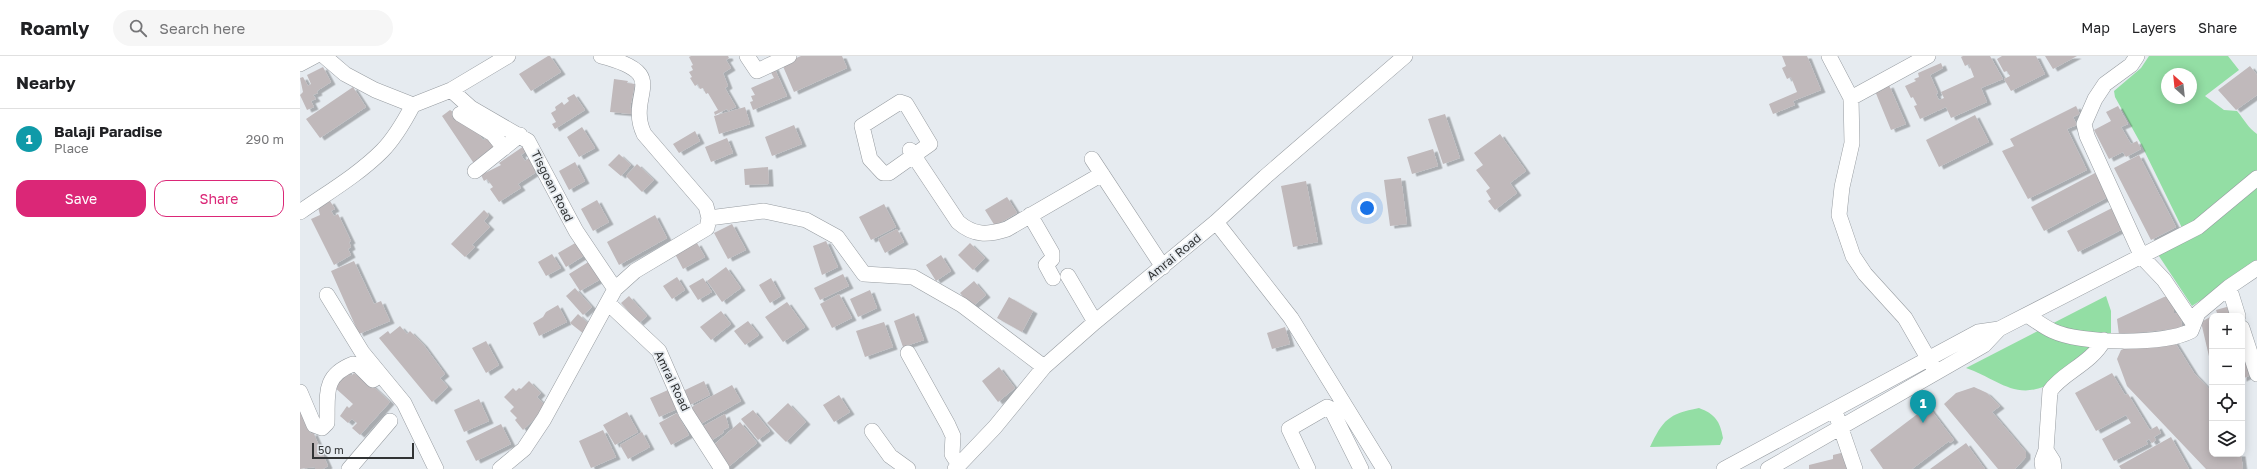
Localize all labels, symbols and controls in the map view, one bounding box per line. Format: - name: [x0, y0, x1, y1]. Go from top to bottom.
- search box: [113, 10, 393, 46]
- text: Roamly: [20, 16, 89, 39]
- icon: search: [127, 17, 149, 39]
- text: Search here: [159, 19, 245, 37]
- text: Map: [2081, 19, 2110, 36]
- text: Layers: [2132, 19, 2176, 36]
- text: Share: [2198, 19, 2237, 36]
- north arrow: [2161, 68, 2197, 104]
- text: Nearby: [16, 72, 76, 93]
- text: Balaji Paradise: [54, 122, 162, 140]
- text: 1: [26, 131, 32, 147]
- text: 290 m: [246, 131, 284, 147]
- text: Place: [54, 140, 89, 156]
- street label: Tisgoan Road: [528, 148, 577, 224]
- button: Save: [16, 180, 146, 217]
- button: Share: [154, 180, 284, 217]
- your location: [1357, 198, 1377, 218]
- street label: Amrai Road: [1143, 230, 1204, 283]
- map controls: [2209, 313, 2245, 457]
- button: +: [2209, 313, 2245, 349]
- street label: Amrai Road: [651, 348, 694, 414]
- button: −: [2209, 349, 2245, 385]
- button: locate: [2209, 385, 2245, 421]
- pin: 1: [1910, 390, 1936, 423]
- button: layers: [2209, 421, 2245, 457]
- scale bar: [312, 441, 414, 460]
- text: 50 m: [318, 443, 344, 456]

